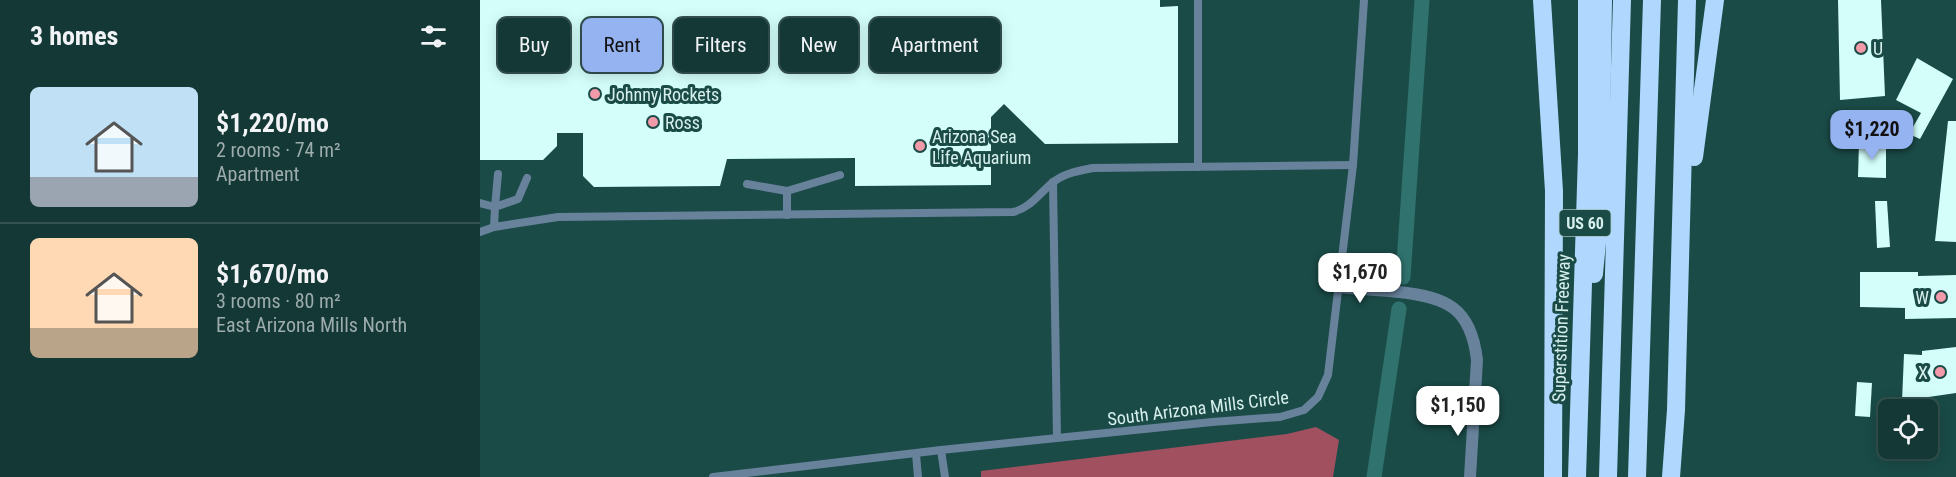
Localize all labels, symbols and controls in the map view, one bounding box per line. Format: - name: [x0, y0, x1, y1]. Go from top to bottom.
- chip: Buy: [498, 18, 570, 72]
- chip: Rent: [582, 18, 662, 72]
- chip: Filters: [674, 18, 768, 72]
- chip: New: [780, 18, 858, 72]
- chip: Apartment: [870, 18, 1000, 72]
- icon: filters: [417, 20, 450, 53]
- text: 3 homes: [30, 21, 118, 51]
- place label: U: [1873, 38, 1883, 59]
- marker: U: [1854, 41, 1868, 55]
- place label: Johnny Rockets: [607, 84, 719, 105]
- marker: Johnny Rockets: [588, 87, 602, 101]
- text: $1,220/mo: [216, 108, 329, 138]
- pin: $1,220: [1823, 110, 1921, 161]
- icon: home: [78, 111, 150, 183]
- place label: Ross: [665, 112, 700, 133]
- marker: Ross: [646, 115, 660, 129]
- text: $1,220: [1844, 117, 1900, 141]
- place label: Arizona Sea Life Aquarium: [932, 126, 1031, 168]
- text: 2 rooms · 74 m²: [216, 138, 341, 162]
- marker: Arizona Sea Life Aquarium: [913, 139, 927, 153]
- text: Apartment: [216, 162, 300, 186]
- road number: US 60: [1560, 210, 1610, 236]
- pin: $1,670: [1311, 253, 1409, 304]
- street label: Superstition Freeway: [1548, 253, 1574, 402]
- text: $1,670/mo: [216, 259, 329, 289]
- text: $1,670: [1332, 260, 1388, 284]
- icon: home: [78, 262, 150, 334]
- place label: W: [1915, 287, 1929, 308]
- text: 3 rooms · 80 m²: [216, 289, 341, 313]
- marker: W: [1934, 290, 1948, 304]
- text: East Arizona Mills North: [216, 313, 407, 337]
- place label: X: [1918, 362, 1928, 383]
- marker: X: [1933, 365, 1947, 379]
- street label: South Arizona Mills Circle: [1106, 386, 1290, 430]
- pin: $1,150: [1409, 386, 1507, 437]
- text: $1,150: [1430, 393, 1486, 417]
- map controls: [1878, 399, 1938, 459]
- button: locate: [1878, 399, 1938, 459]

